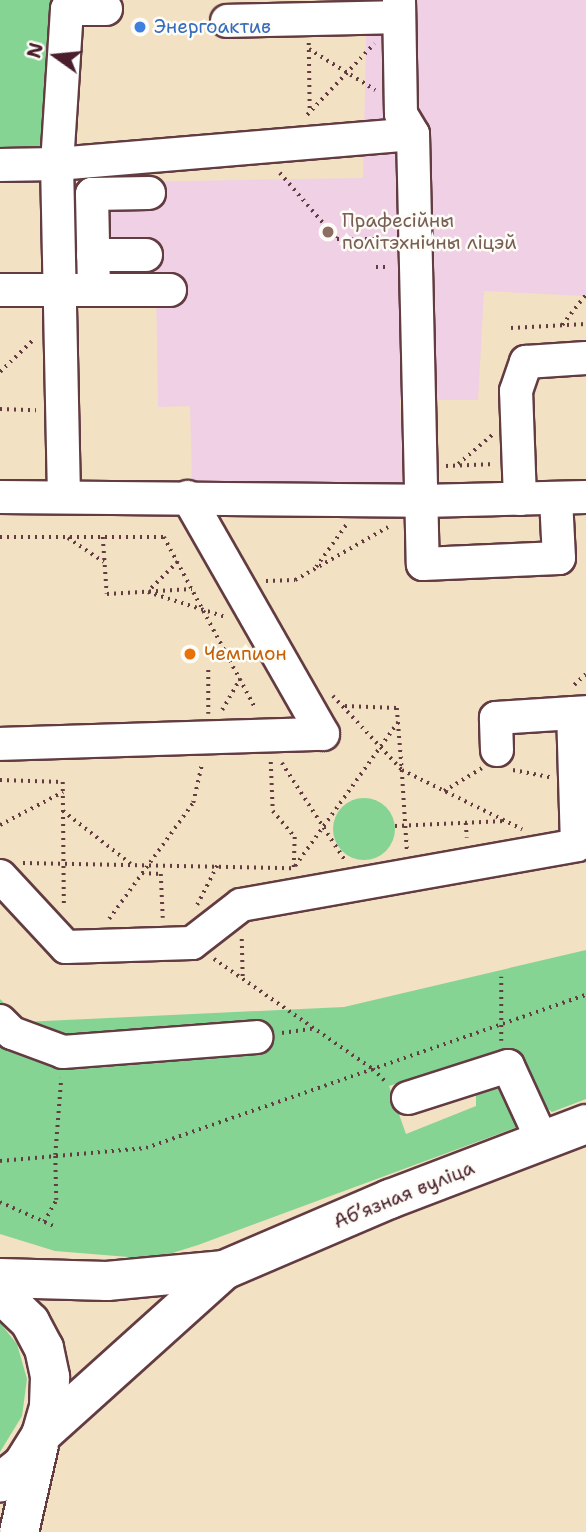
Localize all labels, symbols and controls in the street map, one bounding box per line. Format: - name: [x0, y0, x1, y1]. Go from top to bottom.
- place label: Энергоактив: [154, 16, 271, 38]
- marker: Энергоактив: [132, 19, 148, 35]
- north arrow: [21, 21, 91, 91]
- text: N: [21, 40, 49, 61]
- place label: Прафесійны політэхнічны ліцэй: [342, 210, 517, 254]
- marker: Прафесійны політэхнічны ліцэй: [320, 224, 336, 240]
- place label: Чемпион: [204, 643, 287, 665]
- marker: Чемпион: [182, 646, 198, 662]
- street label: Абʼязная вуліца: [330, 1156, 478, 1234]

